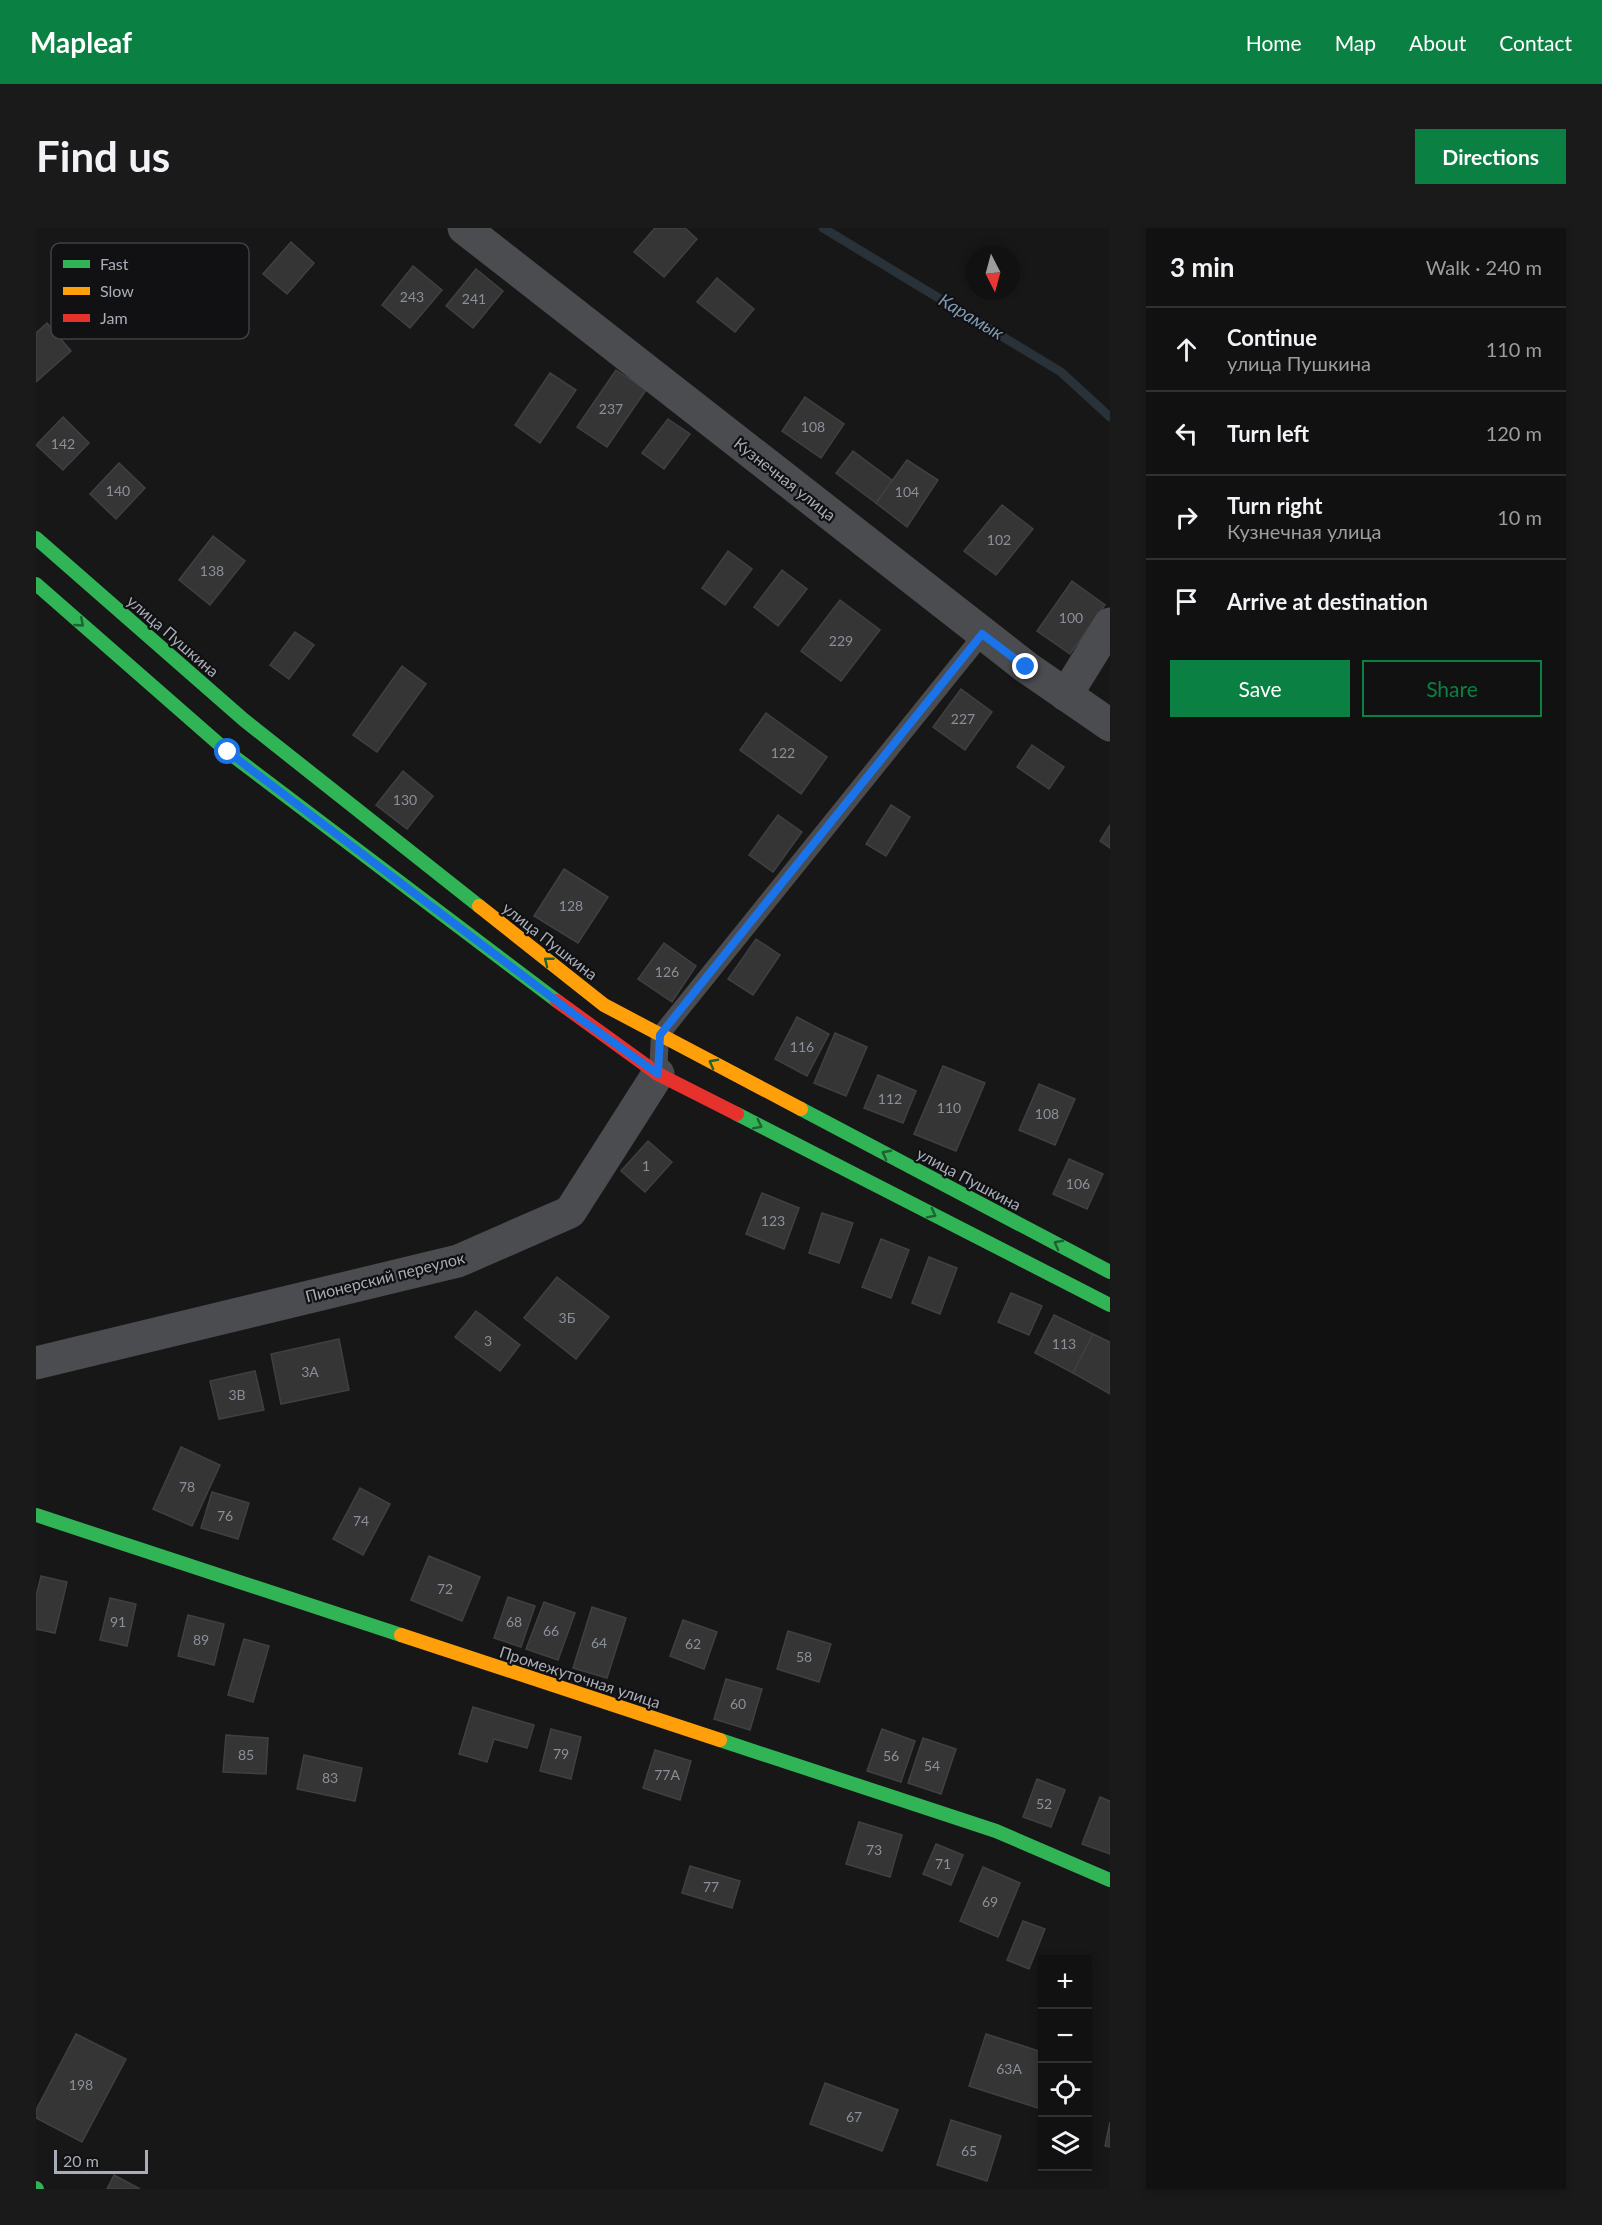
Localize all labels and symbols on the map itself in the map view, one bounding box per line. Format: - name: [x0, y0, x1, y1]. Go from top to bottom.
- legend: [51, 243, 249, 339]
- north arrow: [966, 246, 1020, 300]
- text: Fast: [100, 254, 129, 273]
- text: Slow: [100, 281, 134, 300]
- house number: 243: [400, 288, 424, 305]
- water label: Карамык: [935, 288, 1008, 344]
- house number: 241: [462, 290, 486, 307]
- text: Jam: [100, 308, 128, 327]
- house number: 237: [599, 400, 623, 417]
- house number: 108: [801, 418, 825, 435]
- street label: Кузнечная улица: [731, 433, 840, 524]
- house number: 142: [51, 435, 75, 452]
- house number: 140: [106, 482, 130, 499]
- house number: 104: [895, 483, 919, 500]
- house number: 102: [987, 531, 1011, 548]
- house number: 138: [200, 562, 224, 579]
- street label: улица Пушкина: [124, 591, 223, 681]
- house number: 100: [1059, 609, 1083, 626]
- one-way arrow: [73, 616, 84, 627]
- house number: 229: [829, 632, 853, 649]
- route end: [1012, 653, 1038, 679]
- house number: 227: [951, 710, 975, 727]
- route start: [214, 738, 240, 764]
- house number: 122: [771, 744, 795, 761]
- house number: 130: [393, 791, 417, 808]
- house number: 128: [559, 897, 583, 914]
- street label: улица Пушкина: [499, 898, 602, 984]
- one-way arrow: [544, 957, 555, 968]
- house number: 126: [655, 963, 679, 980]
- house number: 116: [790, 1038, 814, 1055]
- one-way arrow: [709, 1059, 719, 1070]
- house number: 112: [878, 1090, 902, 1107]
- house number: 110: [937, 1099, 961, 1116]
- house number: 108: [1035, 1105, 1059, 1122]
- one-way arrow: [752, 1118, 762, 1129]
- street label: улица Пушкина: [914, 1143, 1025, 1214]
- one-way arrow: [881, 1150, 892, 1161]
- house number: 1: [642, 1157, 650, 1174]
- house number: 106: [1066, 1175, 1090, 1192]
- one-way arrow: [925, 1207, 936, 1218]
- house number: 123: [761, 1212, 785, 1229]
- one-way arrow: [1054, 1240, 1065, 1252]
- street label: Пионерский переулок: [303, 1247, 467, 1306]
- house number: 3Б: [559, 1309, 576, 1326]
- house number: 3: [484, 1332, 492, 1349]
- house number: 113: [1052, 1335, 1076, 1352]
- house number: 3А: [301, 1363, 319, 1380]
- house number: 3В: [228, 1386, 246, 1403]
- house number: 78: [179, 1478, 195, 1495]
- house number: 76: [217, 1507, 233, 1524]
- house number: 74: [353, 1512, 369, 1529]
- house number: 72: [437, 1580, 453, 1597]
- house number: 91: [110, 1613, 126, 1630]
- house number: 68: [506, 1613, 522, 1630]
- house number: 66: [543, 1622, 559, 1639]
- house number: 89: [193, 1631, 209, 1648]
- house number: 64: [591, 1634, 607, 1651]
- house number: 62: [685, 1635, 701, 1652]
- street label: Промежуточная улица: [497, 1642, 663, 1712]
- house number: 58: [796, 1648, 812, 1665]
- house number: 60: [730, 1695, 746, 1712]
- house number: 79: [553, 1745, 569, 1762]
- house number: 85: [238, 1746, 254, 1763]
- house number: 56: [883, 1747, 899, 1764]
- house number: 54: [924, 1757, 940, 1774]
- house number: 77А: [654, 1766, 680, 1783]
- house number: 83: [322, 1769, 338, 1786]
- house number: 52: [1036, 1795, 1052, 1812]
- house number: 73: [866, 1841, 882, 1858]
- house number: 71: [935, 1855, 951, 1872]
- house number: 77: [703, 1878, 719, 1895]
- house number: 69: [982, 1893, 998, 1910]
- house number: 63А: [996, 2060, 1022, 2077]
- house number: 198: [69, 2076, 93, 2093]
- house number: 67: [846, 2108, 862, 2125]
- house number: 65: [961, 2142, 977, 2159]
- scale bar: [54, 2147, 148, 2174]

